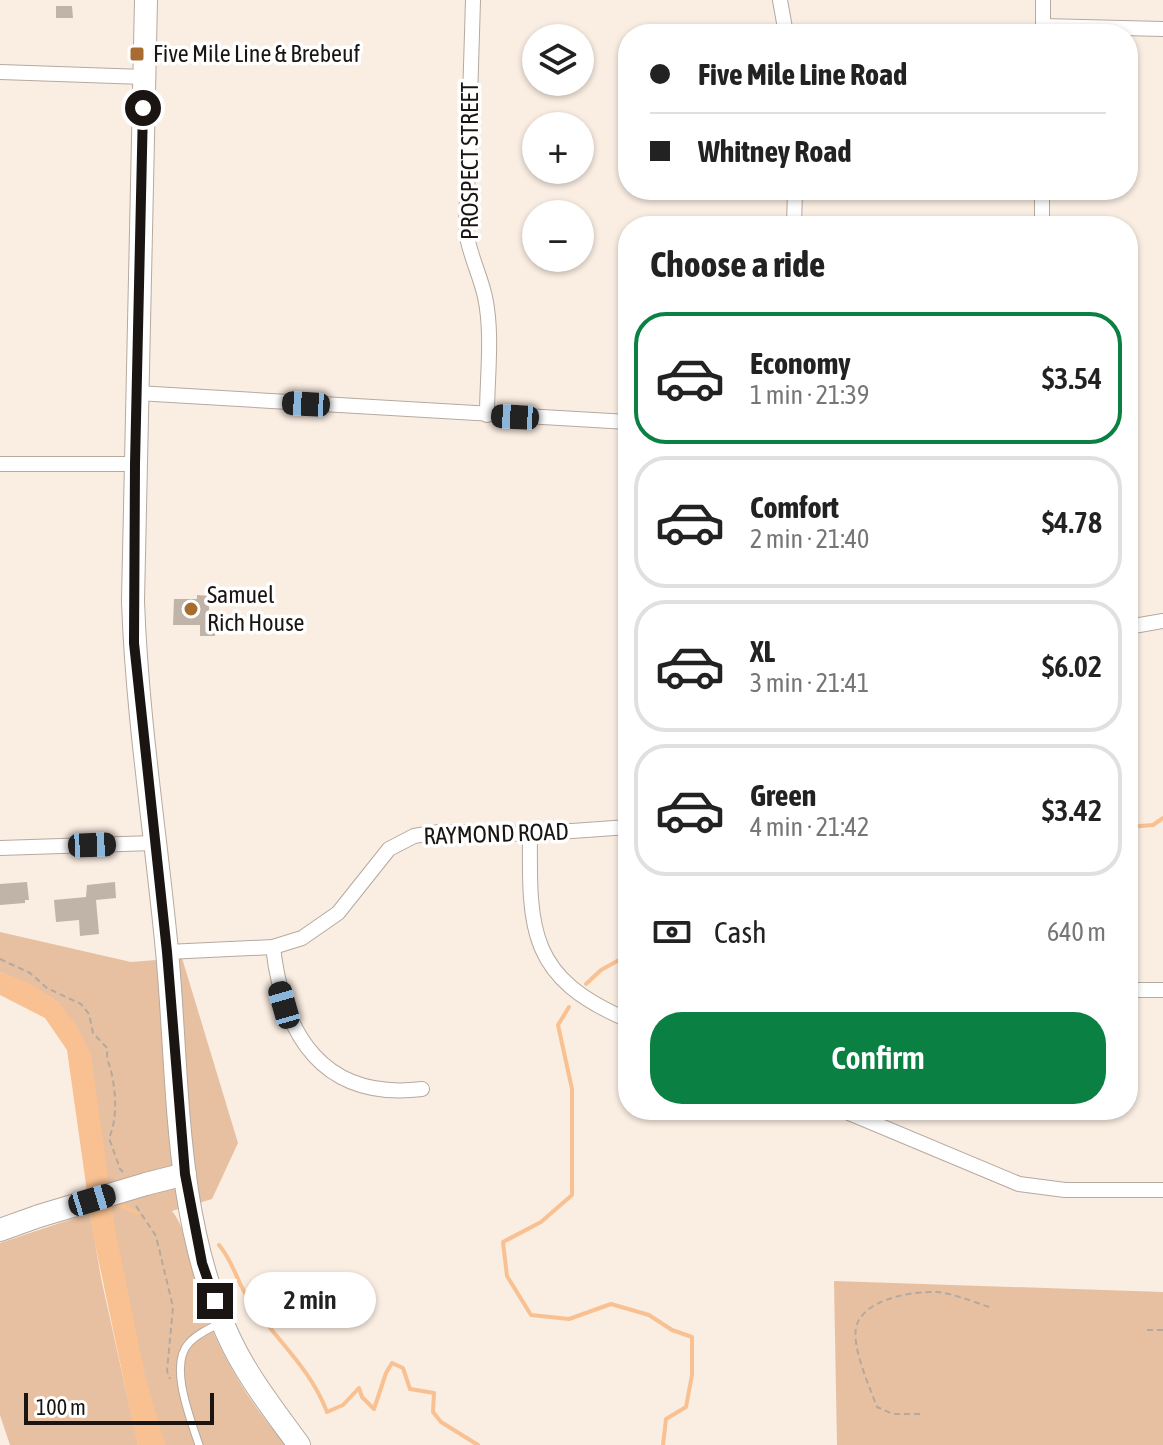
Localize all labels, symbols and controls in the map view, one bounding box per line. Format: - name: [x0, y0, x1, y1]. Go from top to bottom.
- map controls: [522, 24, 594, 272]
- button: layers: [522, 24, 594, 96]
- place label: Five Mile Line & Brebeuf: [153, 40, 361, 67]
- marker: Five Mile Line & Brebeuf: [128, 45, 146, 63]
- text: Five Mile Line Road: [698, 57, 907, 91]
- street label: PROSPECT STREET: [456, 82, 483, 240]
- route start: [125, 90, 161, 126]
- button: +: [522, 112, 594, 184]
- text: Whitney Road: [698, 134, 851, 168]
- button: −: [522, 200, 594, 272]
- text: Choose a ride: [650, 243, 825, 285]
- icon: car: [654, 342, 726, 414]
- text: Economy: [750, 346, 851, 380]
- text: $3.54: [1042, 361, 1102, 395]
- text: 1 min · 21:39: [750, 380, 869, 410]
- car: [281, 391, 331, 417]
- car: [490, 404, 540, 430]
- icon: car: [654, 486, 726, 558]
- text: Comfort: [750, 490, 839, 524]
- text: $4.78: [1042, 505, 1102, 539]
- text: 2 min · 21:40: [750, 524, 869, 554]
- place label: Samuel Rich House: [207, 581, 305, 636]
- marker: Samuel Rich House: [182, 600, 200, 618]
- icon: car: [654, 630, 726, 702]
- text: XL: [750, 634, 775, 668]
- text: $6.02: [1042, 649, 1102, 683]
- text: 3 min · 21:41: [750, 668, 869, 698]
- icon: car: [654, 774, 726, 846]
- text: Green: [750, 778, 816, 812]
- text: $3.42: [1042, 793, 1102, 827]
- text: 4 min · 21:42: [750, 812, 869, 842]
- street label: RAYMOND ROAD: [423, 817, 569, 850]
- car: [68, 832, 116, 858]
- icon: cash: [650, 910, 694, 954]
- text: Cash: [714, 915, 767, 949]
- text: 640 m: [1047, 917, 1106, 947]
- car: [266, 979, 302, 1031]
- button: Confirm: [650, 1012, 1106, 1104]
- car: [66, 1182, 118, 1218]
- callout: 2 min: [243, 1273, 375, 1329]
- route end: [197, 1283, 233, 1319]
- text: 2 min: [283, 1285, 337, 1315]
- scale bar: [24, 1389, 214, 1425]
- text: 100 m: [36, 1394, 86, 1420]

